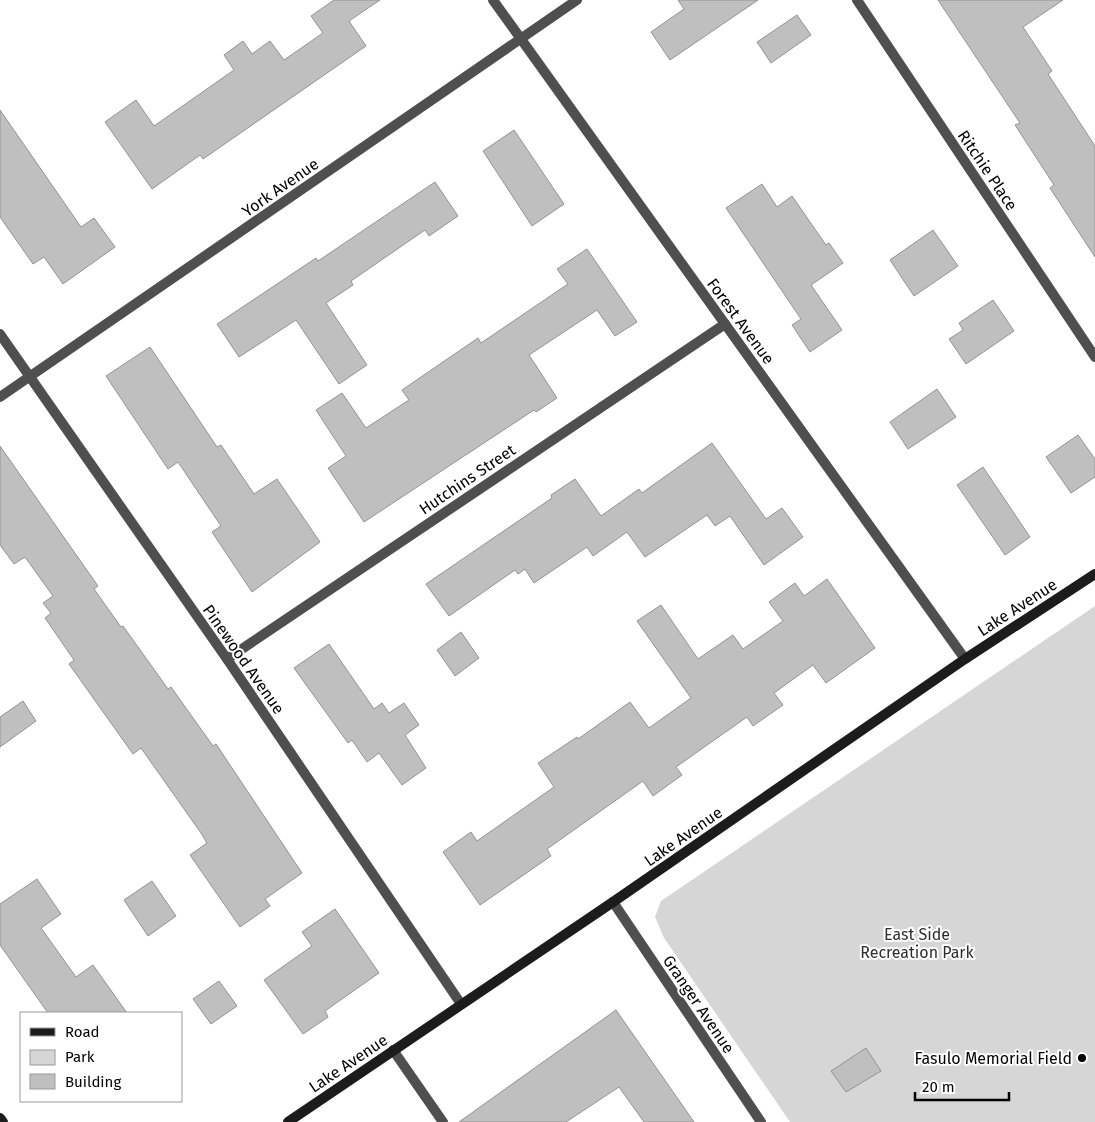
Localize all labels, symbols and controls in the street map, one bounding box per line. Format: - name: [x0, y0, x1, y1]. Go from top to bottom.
- street label: Ritchie Place: [954, 127, 1021, 214]
- street label: York Avenue: [238, 154, 322, 221]
- street label: Forest Avenue: [703, 275, 778, 368]
- street label: Hutchins Street: [416, 440, 519, 519]
- street label: Lake Avenue: [974, 575, 1060, 640]
- street label: Pinewood Avenue: [199, 601, 288, 718]
- street label: Lake Avenue: [641, 803, 726, 870]
- park label: East Side Recreation Park: [860, 925, 975, 962]
- street label: Granger Avenue: [659, 952, 738, 1057]
- legend: [20, 1012, 182, 1102]
- text: Road: [65, 1023, 100, 1041]
- street label: Lake Avenue: [305, 1030, 391, 1097]
- text: Park: [65, 1048, 95, 1066]
- place label: Fasulo Memorial Field: [914, 1049, 1072, 1068]
- marker: Fasulo Memorial Field: [1076, 1052, 1088, 1064]
- scale bar: [915, 1070, 1009, 1102]
- text: Building: [65, 1073, 121, 1091]
- text: 20 m: [922, 1078, 955, 1096]

